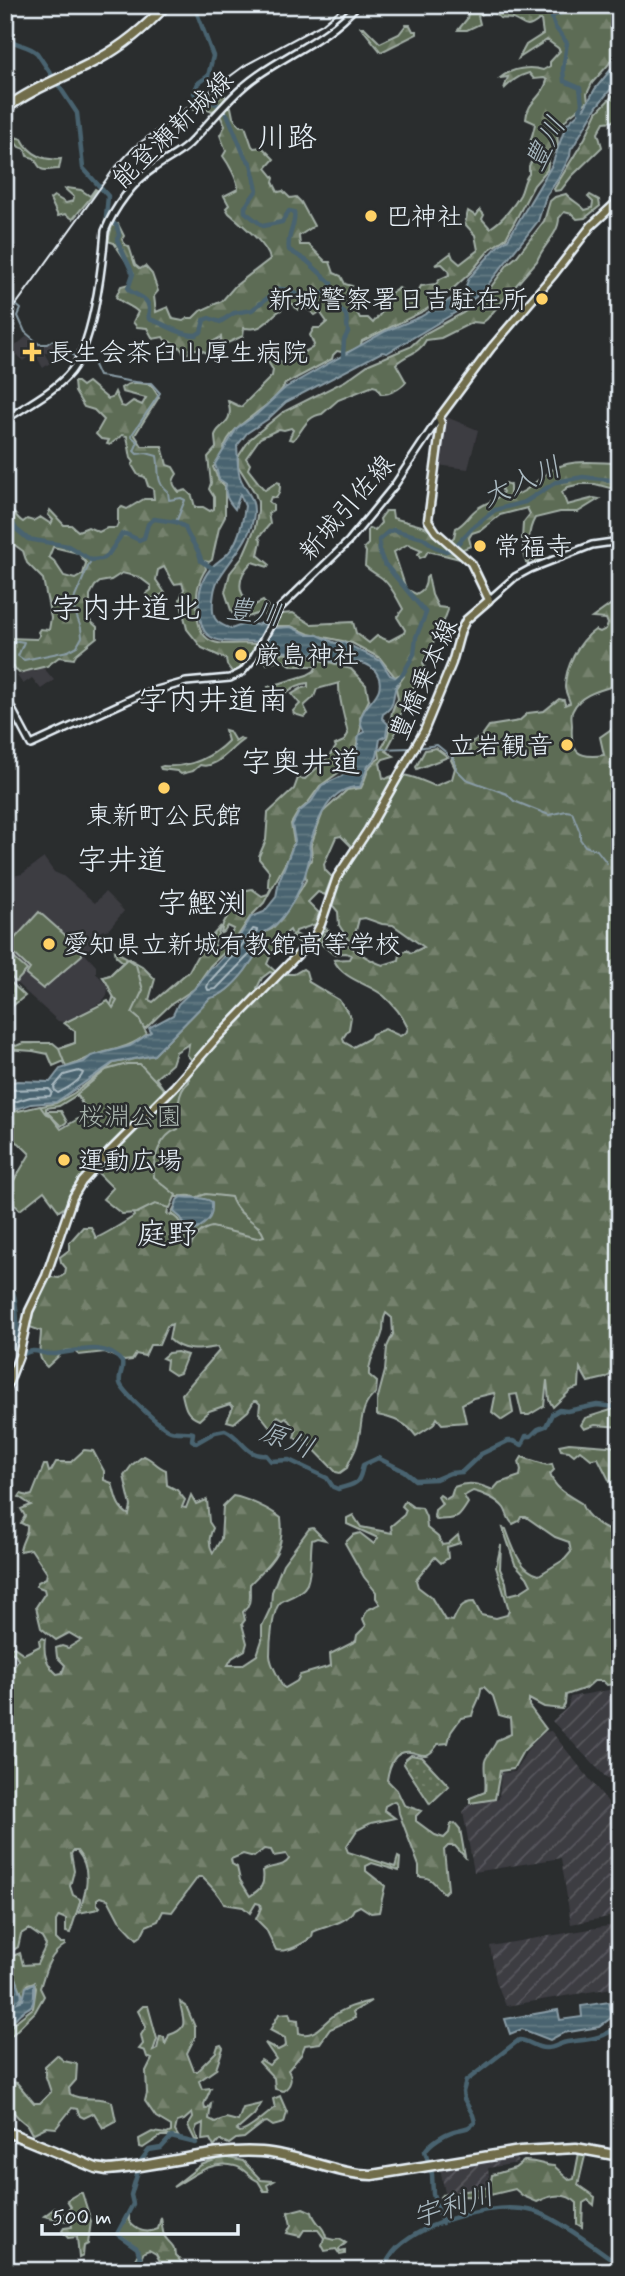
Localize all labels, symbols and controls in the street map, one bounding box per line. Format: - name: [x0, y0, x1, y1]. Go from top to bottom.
- street label: 能登瀬新城線: [105, 64, 241, 197]
- water label: 豊川: [517, 111, 576, 178]
- district label: 川路: [257, 119, 317, 158]
- place label: 巴神社: [385, 201, 463, 235]
- marker: 巴神社: [363, 208, 379, 224]
- place label: 新城警察署日吉駐在所: [268, 284, 528, 318]
- marker: 新城警察署日吉駐在所: [534, 291, 550, 307]
- place label: 長生会茶臼山厚生病院: [48, 337, 308, 371]
- marker: 長生会茶臼山厚生病院: [22, 342, 42, 362]
- street label: 新城引佐線: [292, 448, 403, 569]
- water label: 大入川: [476, 449, 568, 517]
- place label: 常福寺: [494, 531, 572, 565]
- marker: 常福寺: [472, 538, 488, 554]
- district label: 字内井道北: [51, 590, 201, 629]
- water label: 豊川: [223, 591, 284, 636]
- street label: 豊橋乗本線: [383, 614, 467, 746]
- place label: 厳島神社: [255, 640, 359, 674]
- marker: 厳島神社: [233, 647, 249, 663]
- district label: 字内井道南: [138, 682, 288, 721]
- place label: 立岩観音: [449, 730, 553, 764]
- marker: 立岩観音: [559, 737, 575, 753]
- district label: 字奥井道: [241, 744, 361, 783]
- marker: 東新町公民館: [156, 780, 172, 796]
- place label: 東新町公民館: [86, 800, 242, 834]
- district label: 字井道: [77, 842, 167, 881]
- district label: 字鰹渕: [157, 885, 247, 924]
- place label: 愛知県立新城有教館高等学校: [63, 929, 401, 963]
- marker: 愛知県立新城有教館高等学校: [41, 936, 57, 952]
- park label: 桜淵公園: [78, 1101, 182, 1135]
- place label: 運動広場: [78, 1145, 182, 1179]
- marker: 運動広場: [56, 1152, 72, 1168]
- district label: 庭野: [137, 1216, 197, 1255]
- water label: 原川: [253, 1414, 319, 1469]
- water label: 宇利川: [408, 2177, 499, 2237]
- scale bar: [42, 2192, 238, 2236]
- text: 500 m: [52, 2204, 112, 2232]

